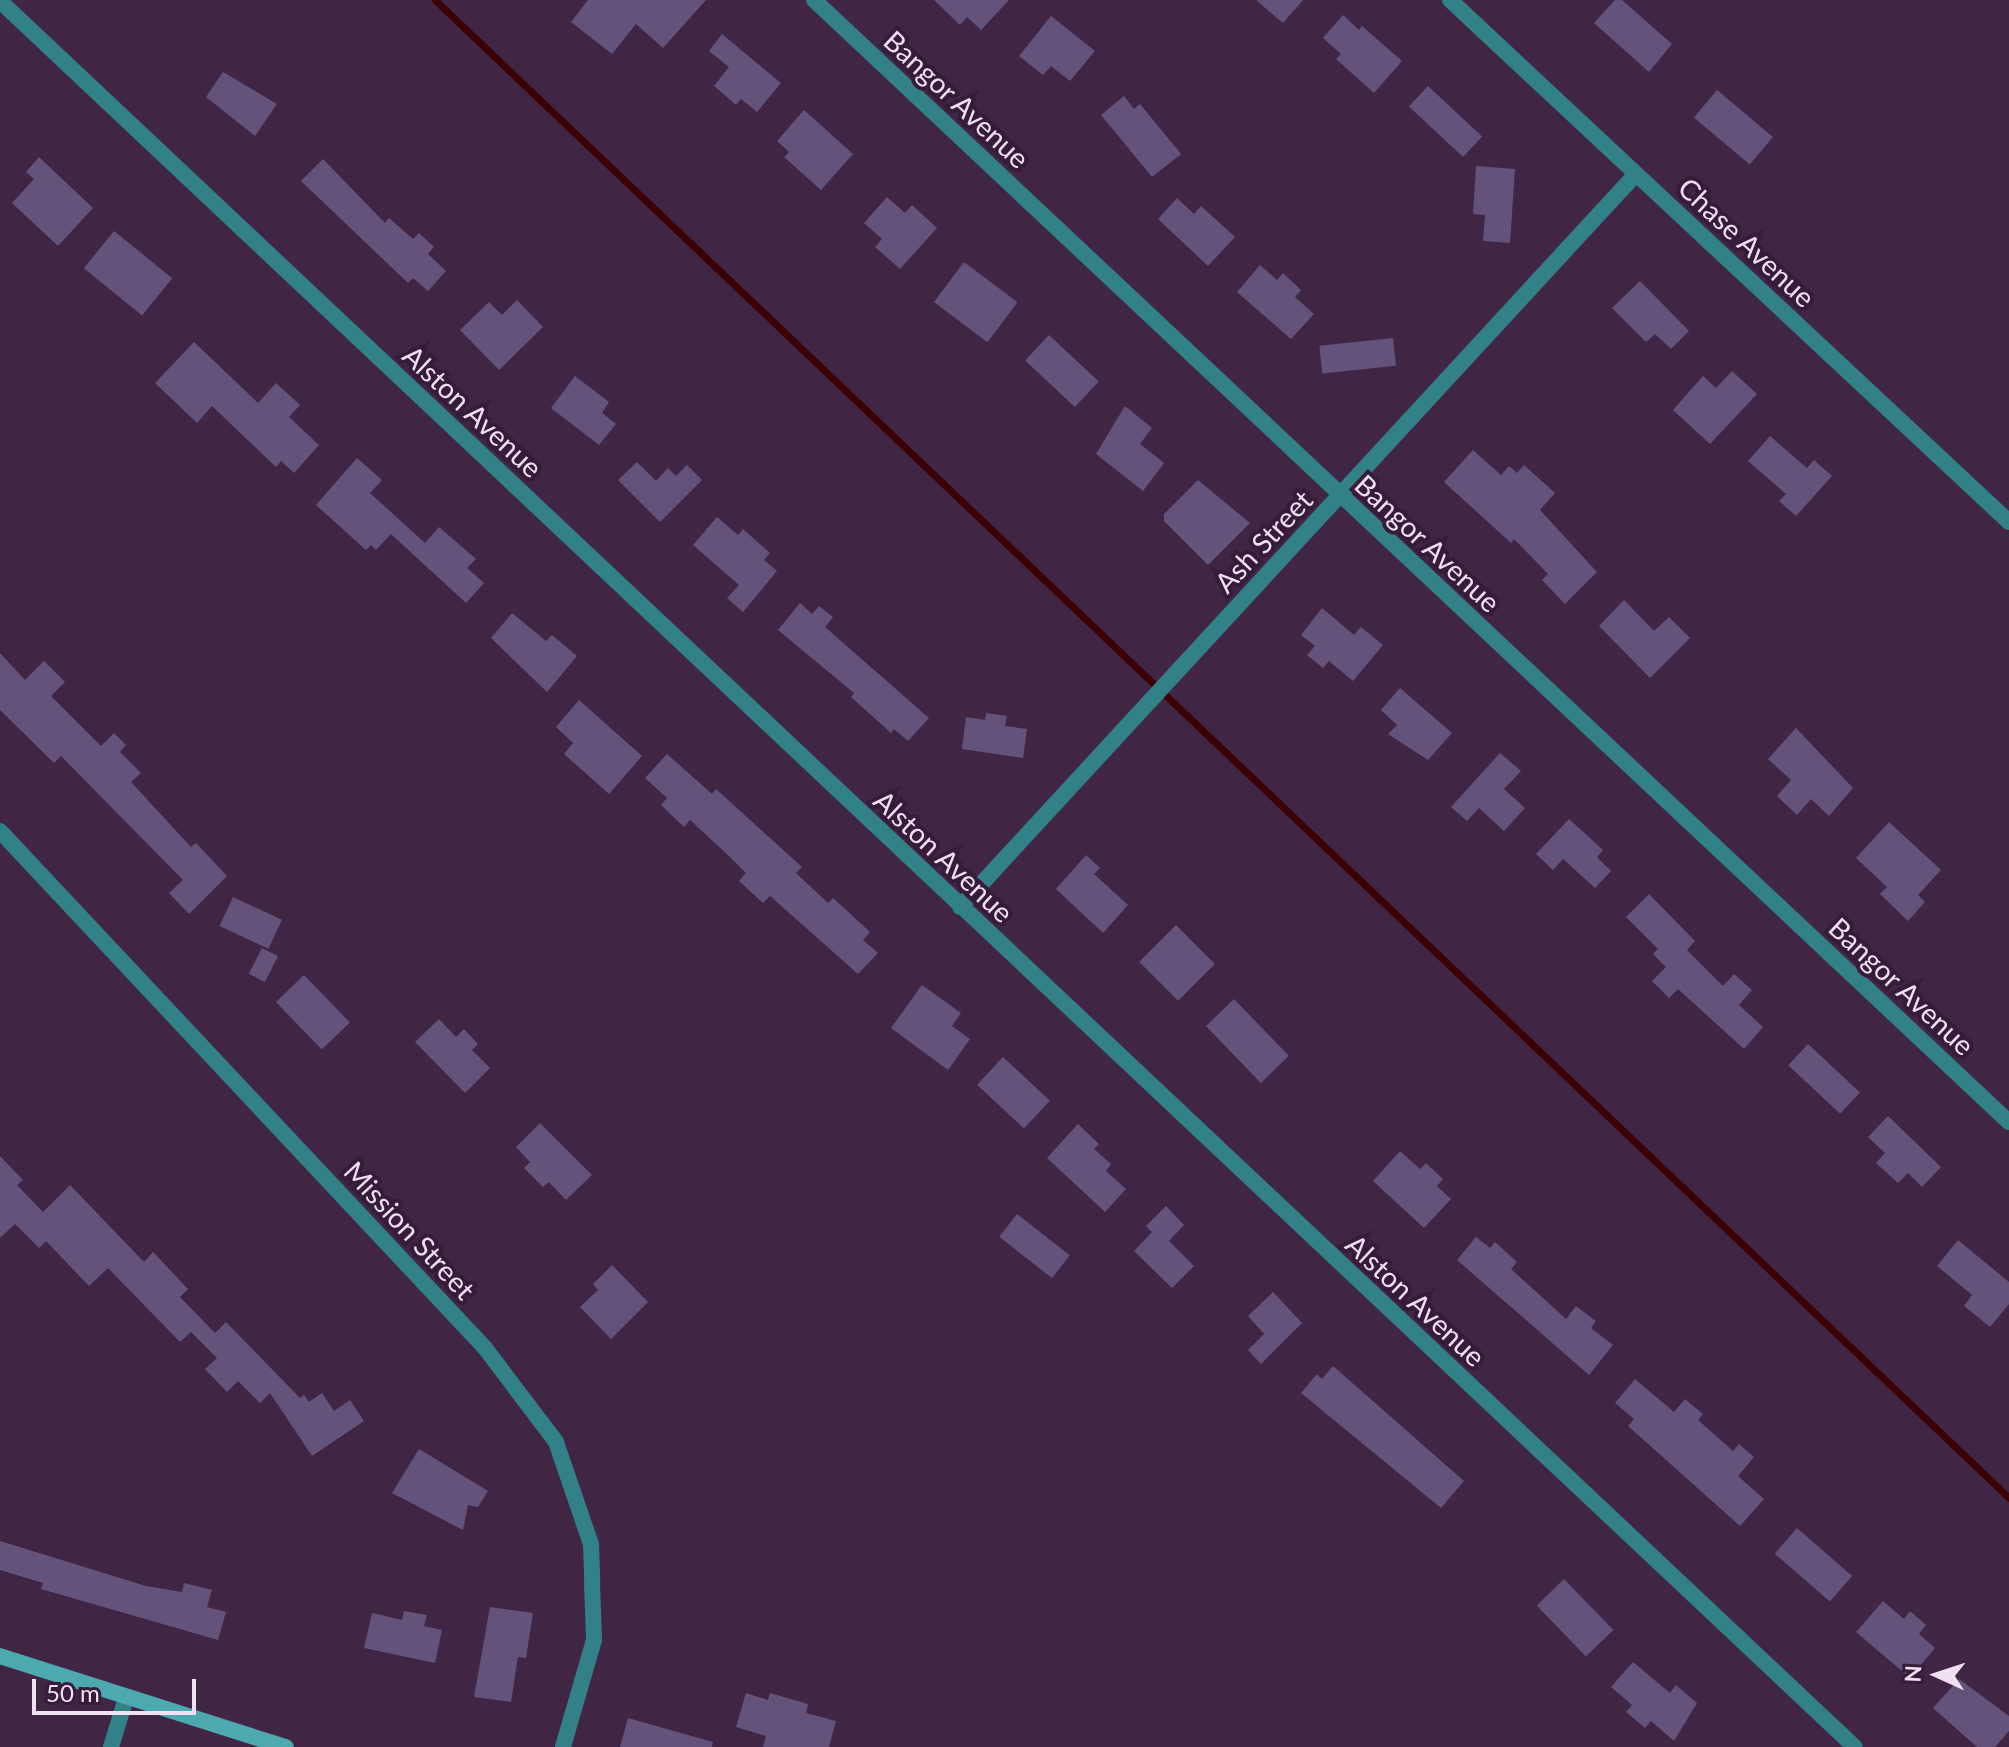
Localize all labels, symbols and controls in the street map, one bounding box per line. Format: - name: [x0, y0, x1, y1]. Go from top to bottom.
- street label: Bangor Avenue: [877, 23, 1037, 175]
- street label: Chase Avenue: [1672, 170, 1822, 314]
- street label: Alston Avenue: [396, 338, 550, 484]
- street label: Bangor Avenue: [1348, 467, 1508, 619]
- street label: Ash Street: [1207, 483, 1319, 599]
- street label: Alston Avenue: [867, 783, 1021, 929]
- street label: Bangor Avenue: [1822, 910, 1982, 1062]
- street label: Mission Street: [338, 1154, 482, 1306]
- street label: Alston Avenue: [1339, 1227, 1493, 1373]
- north arrow: [1897, 1635, 1977, 1715]
- scale bar: [36, 1663, 200, 1713]
- text: N: [1899, 1665, 1926, 1683]
- text: 50 m: [46, 1678, 100, 1707]

